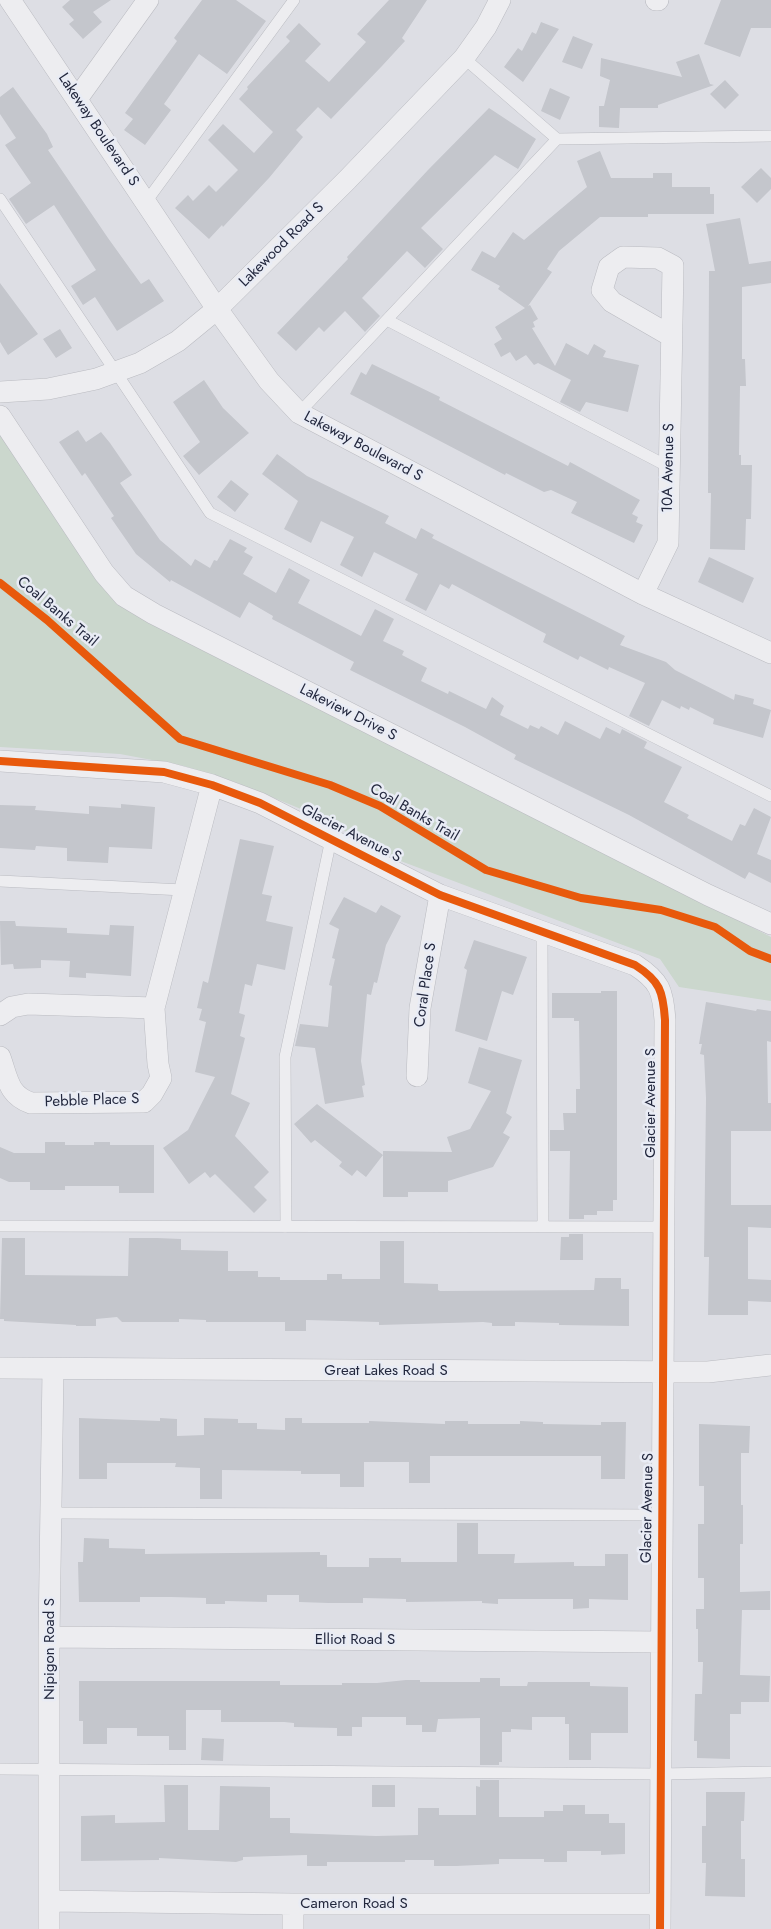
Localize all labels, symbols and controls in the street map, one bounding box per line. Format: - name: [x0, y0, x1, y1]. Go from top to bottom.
- street label: Lakeway Boulevard S: [54, 70, 142, 190]
- street label: Lakewood Road S: [236, 199, 328, 291]
- street label: Lakeway Boulevard S: [301, 408, 425, 486]
- street label: 10A Avenue S: [659, 423, 679, 513]
- street label: Coal Banks Trail: [13, 573, 101, 651]
- street label: Lakeview Drive S: [296, 681, 400, 745]
- street label: Coal Banks Trail: [366, 780, 462, 846]
- street label: Glacier Avenue S: [298, 801, 404, 867]
- street label: Coral Place S: [411, 942, 441, 1028]
- street label: Glacier Avenue S: [642, 1048, 660, 1158]
- street label: Pebble Place S: [44, 1090, 140, 1112]
- street label: Great Lakes Road S: [324, 1362, 448, 1380]
- street label: Glacier Avenue S: [638, 1453, 658, 1563]
- street label: Nipigon Road S: [41, 1598, 59, 1700]
- street label: Elliot Road S: [315, 1631, 395, 1649]
- street label: Cameron Road S: [300, 1895, 408, 1913]

